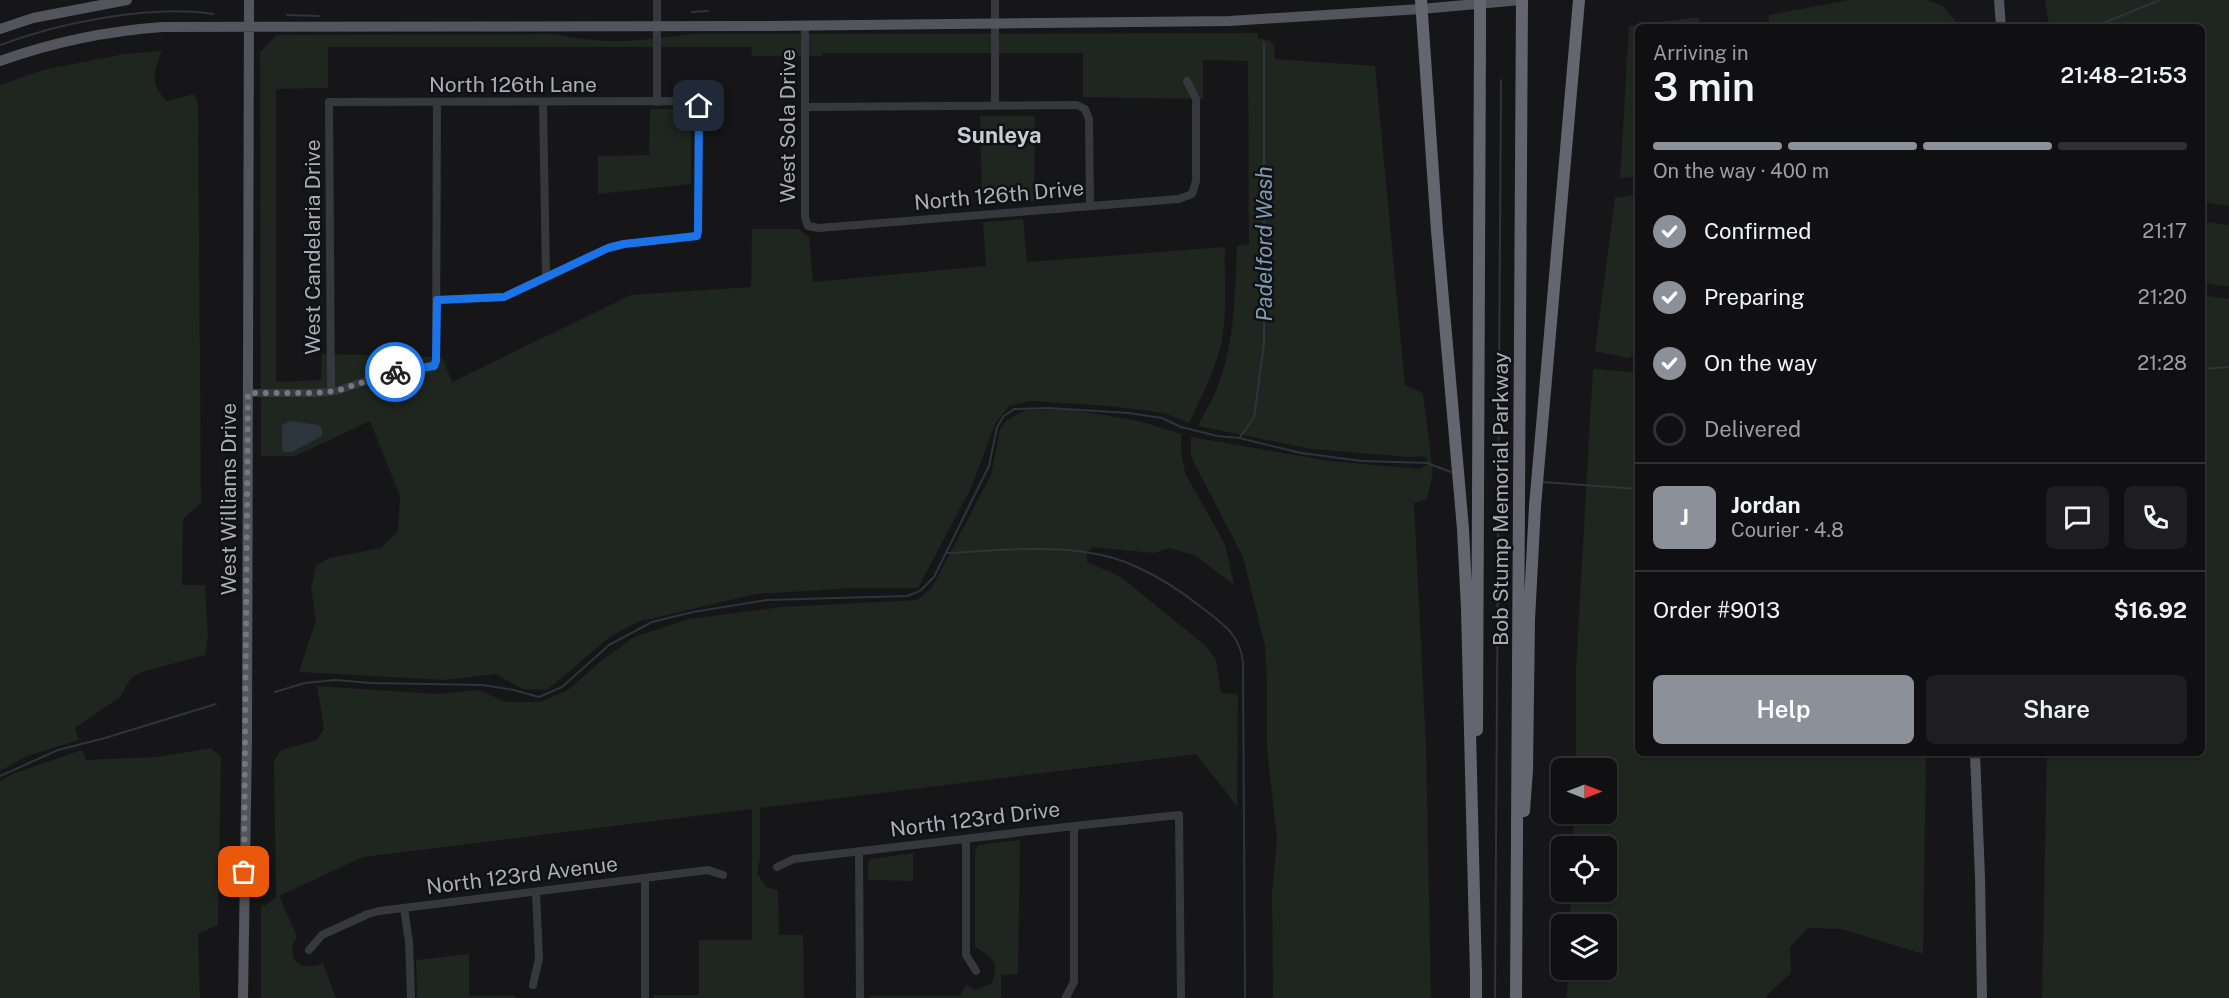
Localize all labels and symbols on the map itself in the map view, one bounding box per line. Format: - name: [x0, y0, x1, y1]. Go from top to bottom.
- street label: West Sola Drive: [775, 49, 800, 203]
- street label: North 126th Lane: [429, 72, 597, 97]
- pin: [673, 80, 724, 131]
- district label: Sunleya: [957, 122, 1041, 148]
- street label: West Candelaria Drive: [300, 139, 325, 355]
- water label: Padelford Wash: [1251, 166, 1277, 322]
- street label: North 126th Drive: [913, 175, 1085, 215]
- courier: [365, 342, 425, 402]
- street label: Bob Stump Memorial Parkway: [1488, 352, 1513, 646]
- street label: West Williams Drive: [216, 403, 241, 595]
- north arrow: [1551, 758, 1617, 824]
- street label: North 123rd Drive: [889, 796, 1061, 842]
- pin: [218, 846, 269, 897]
- street label: North 123rd Avenue: [425, 851, 619, 899]

